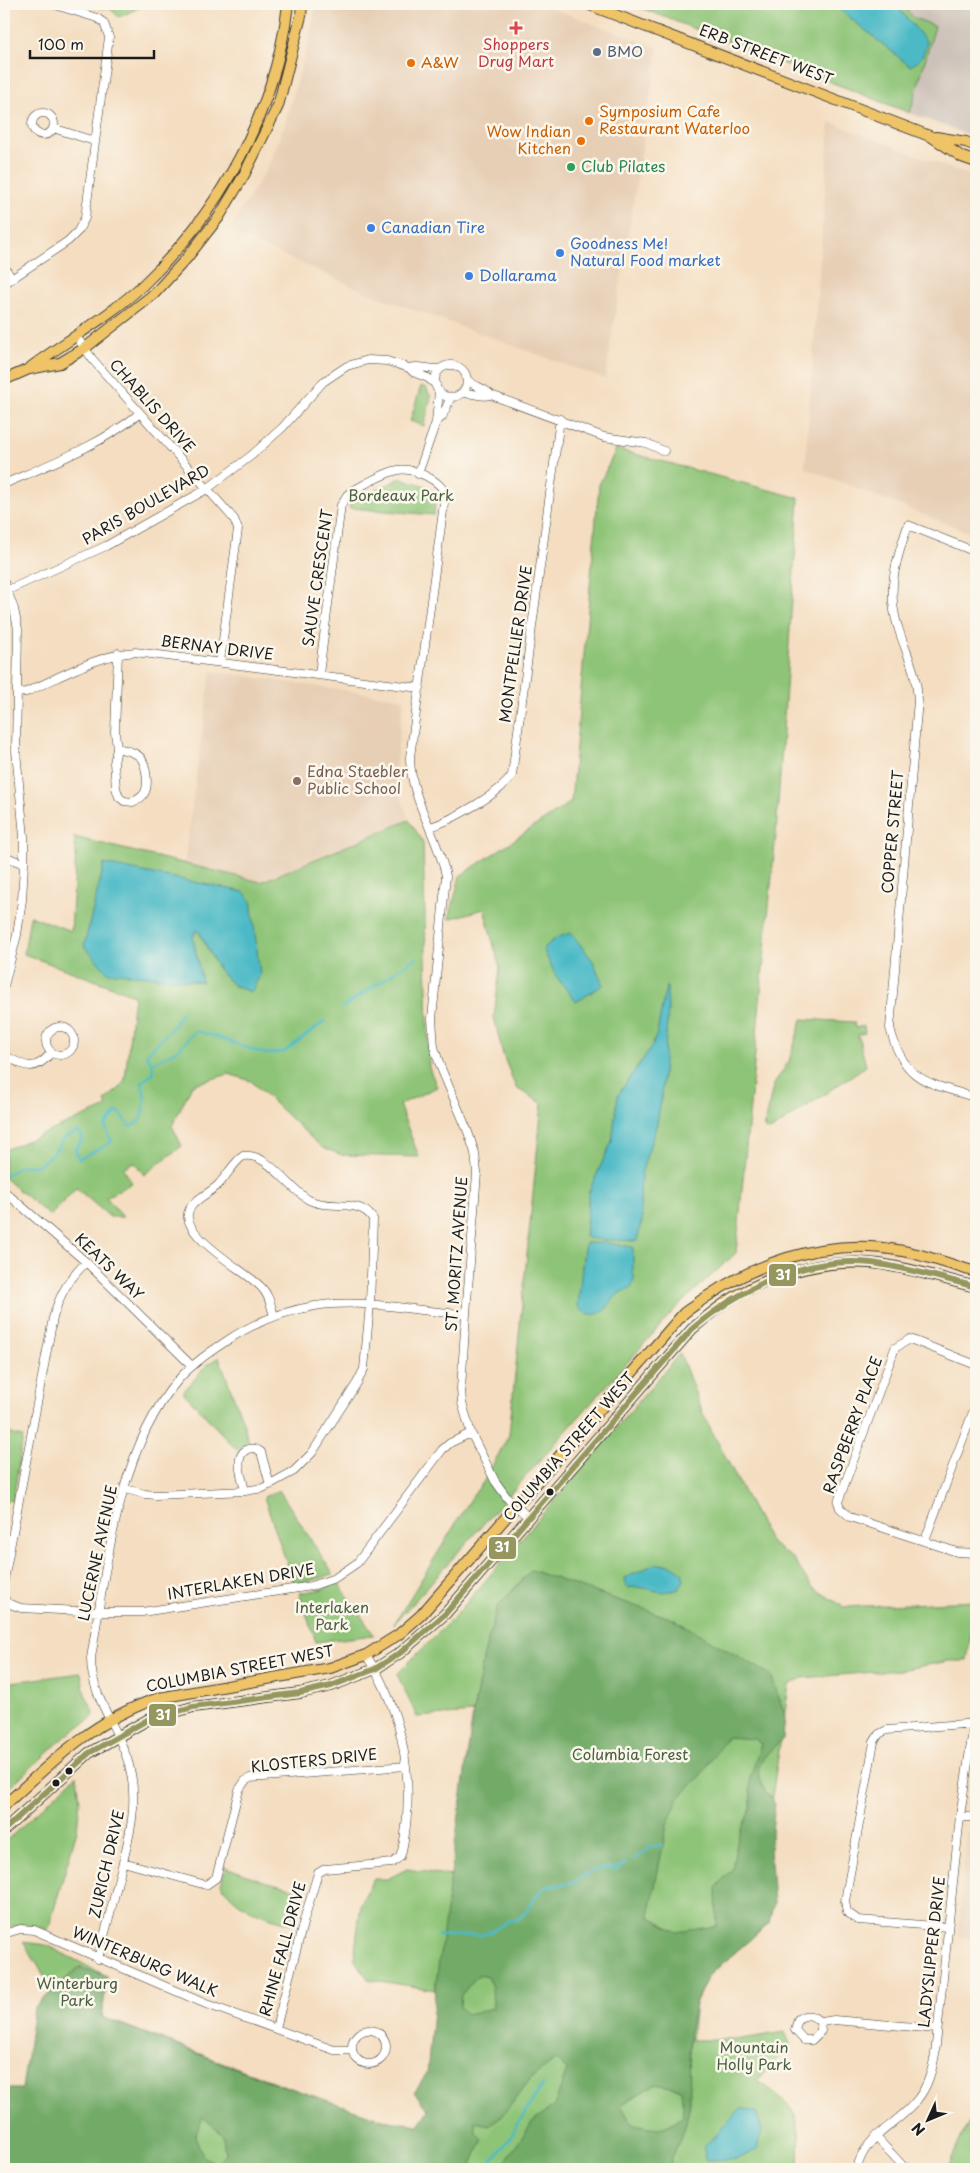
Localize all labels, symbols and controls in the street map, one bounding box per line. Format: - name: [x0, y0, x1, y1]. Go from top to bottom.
- street label: ERB STREET WEST: [696, 18, 837, 90]
- marker: Shoppers Drug Mart: [510, 22, 522, 34]
- scale bar: [30, 28, 154, 60]
- text: 100 m: [38, 32, 84, 55]
- place label: Shoppers Drug Mart: [478, 32, 554, 72]
- place label: BMO: [607, 39, 643, 62]
- marker: BMO: [591, 46, 603, 58]
- place label: A&W: [421, 50, 459, 73]
- marker: A&W: [405, 57, 417, 69]
- place label: Symposium Cafe Restaurant Waterloo: [599, 99, 750, 139]
- marker: Symposium Cafe Restaurant Waterloo: [583, 115, 595, 127]
- place label: Wow Indian Kitchen: [487, 119, 571, 159]
- marker: Wow Indian Kitchen: [575, 135, 587, 147]
- place label: Club Pilates: [581, 154, 665, 177]
- marker: Club Pilates: [565, 161, 577, 173]
- place label: Canadian Tire: [381, 215, 485, 238]
- marker: Canadian Tire: [365, 222, 377, 234]
- place label: Goodness Me! Natural Food market: [570, 231, 721, 271]
- marker: Goodness Me! Natural Food market: [554, 247, 566, 259]
- place label: Dollarama: [479, 263, 557, 286]
- marker: Dollarama: [463, 270, 475, 282]
- street label: CHABLIS DRIVE: [105, 353, 202, 457]
- street label: PARIS BOULEVARD: [77, 458, 213, 550]
- park label: Bordeaux Park: [348, 483, 454, 506]
- street label: SAUVE CRESCENT: [295, 507, 338, 648]
- street label: MONTPELLIER DRIVE: [492, 564, 537, 724]
- street label: BERNAY DRIVE: [159, 628, 275, 665]
- place label: Edna Staebler Public School: [307, 759, 408, 799]
- street label: COPPER STREET: [875, 768, 908, 895]
- marker: Edna Staebler Public School: [291, 775, 303, 787]
- street label: ST. MORITZ AVENUE: [439, 1176, 472, 1332]
- street label: KEATS WAY: [70, 1227, 150, 1305]
- line badge: 31: [768, 1263, 797, 1287]
- text: 31: [775, 1264, 791, 1285]
- street label: RASPBERRY PLACE: [816, 1352, 887, 1497]
- street label: COLUMBIA STREET WEST: [497, 1366, 639, 1526]
- street label: LUCERNE AVENUE: [71, 1483, 122, 1623]
- unlabelled marker: [545, 1487, 555, 1497]
- line badge: 31: [488, 1536, 517, 1560]
- text: 31: [494, 1536, 510, 1557]
- street label: INTERLAKEN DRIVE: [165, 1556, 316, 1605]
- park label: Interlaken Park: [295, 1595, 369, 1635]
- street label: COLUMBIA STREET WEST: [144, 1638, 336, 1697]
- line badge: 31: [148, 1703, 177, 1727]
- text: 31: [155, 1704, 171, 1725]
- street label: KLOSTERS DRIVE: [250, 1741, 378, 1778]
- park label: Columbia Forest: [572, 1742, 688, 1765]
- unlabelled marker: [64, 1766, 74, 1776]
- unlabelled marker: [51, 1778, 61, 1788]
- street label: ZURICH DRIVE: [82, 1807, 129, 1920]
- street label: LADYSLIPPER DRIVE: [911, 1875, 950, 2029]
- street label: RHINE FALL DRIVE: [252, 1878, 311, 2019]
- street label: WINTERBURG WALK: [69, 1919, 222, 2002]
- park label: Winterburg Park: [36, 1971, 118, 2011]
- park label: Mountain Holly Park: [716, 2035, 792, 2075]
- north arrow: [902, 2096, 952, 2146]
- text: N: [907, 2118, 930, 2141]

